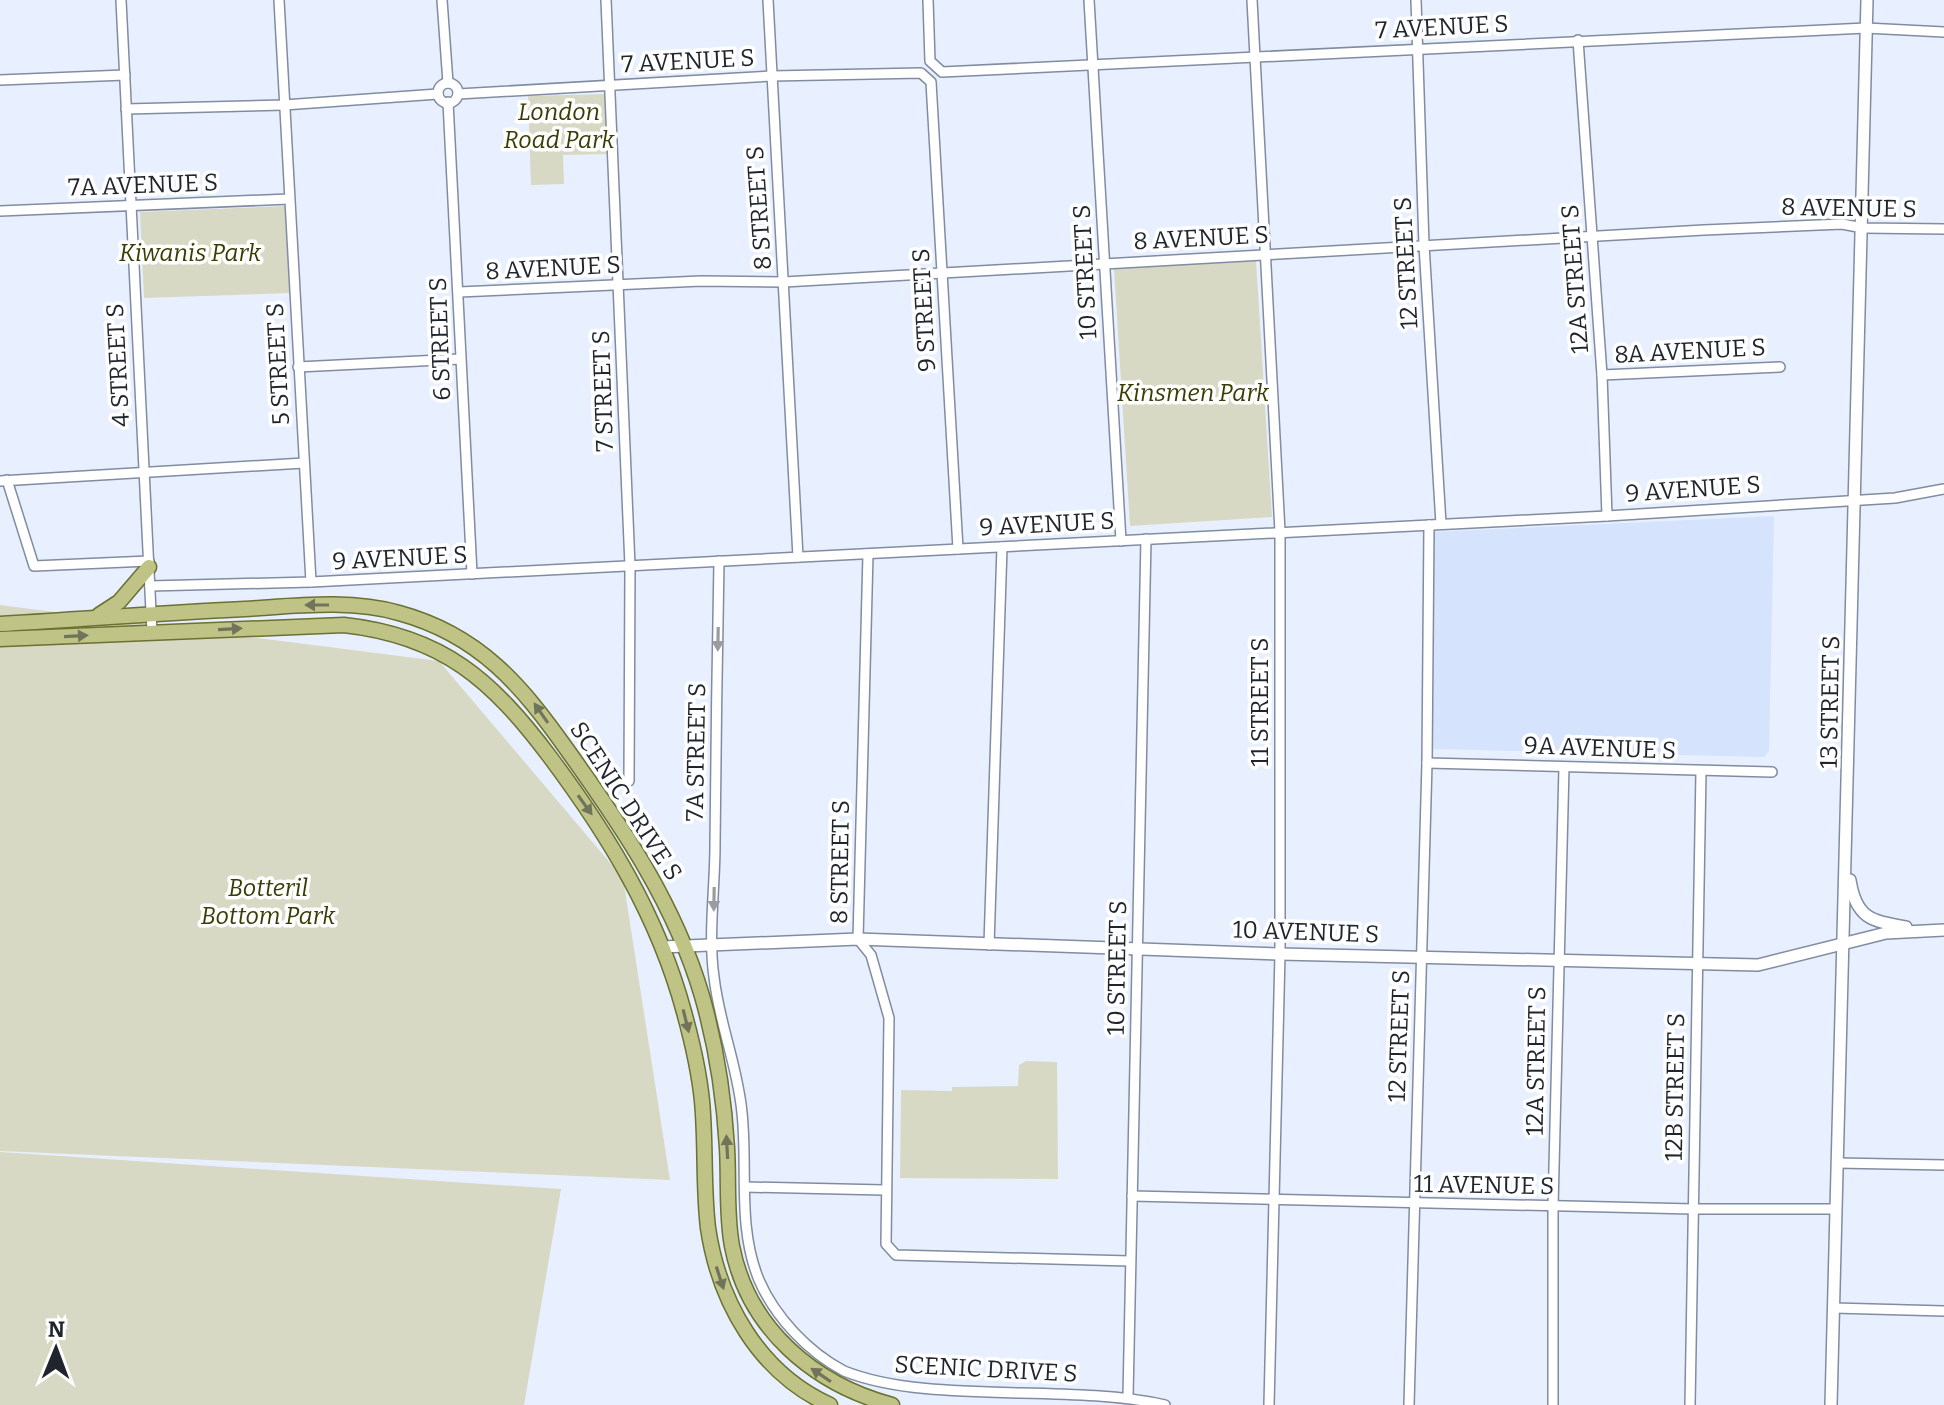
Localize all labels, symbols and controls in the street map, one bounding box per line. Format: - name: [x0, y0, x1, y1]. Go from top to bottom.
- street label: 7 AVENUE S: [1375, 10, 1509, 44]
- street label: 7 AVENUE S: [621, 44, 755, 78]
- park label: London Road Park: [503, 98, 616, 154]
- street label: 8 STREET S: [741, 145, 777, 271]
- street label: 7A AVENUE S: [67, 168, 219, 202]
- street label: 8 AVENUE S: [1781, 193, 1917, 223]
- street label: 12 STREET S: [1389, 196, 1423, 330]
- street label: 12A STREET S: [1556, 203, 1594, 355]
- street label: 10 STREET S: [1067, 204, 1103, 340]
- street label: 8 AVENUE S: [1133, 220, 1269, 256]
- park label: Kiwanis Park: [119, 239, 262, 267]
- street label: 9 STREET S: [907, 247, 941, 373]
- street label: 8 AVENUE S: [485, 250, 621, 286]
- street label: 6 STREET S: [424, 277, 456, 401]
- street label: 4 STREET S: [101, 302, 135, 428]
- street label: 5 STREET S: [261, 302, 295, 426]
- street label: 7 STREET S: [587, 330, 619, 452]
- street label: 8A AVENUE S: [1614, 333, 1766, 369]
- park label: Kinsmen Park: [1117, 379, 1270, 407]
- street label: 9 AVENUE S: [1625, 470, 1761, 508]
- street label: 9 AVENUE S: [979, 506, 1115, 542]
- street label: 9 AVENUE S: [332, 540, 468, 576]
- one-way arrow: [304, 599, 329, 612]
- one-way arrow: [218, 623, 243, 636]
- one-way arrow: [711, 627, 724, 652]
- one-way arrow: [64, 629, 89, 642]
- street label: 13 STREET S: [1815, 635, 1845, 769]
- street label: 11 STREET S: [1246, 637, 1274, 767]
- street label: 7A STREET S: [681, 682, 711, 822]
- one-way arrow: [533, 702, 549, 724]
- street label: SCENIC DRIVE S: [564, 716, 688, 886]
- street label: 9A AVENUE S: [1523, 731, 1677, 765]
- one-way arrow: [577, 794, 593, 815]
- street label: 8 STREET S: [825, 800, 855, 924]
- park label: Botteril Bottom Park: [201, 874, 336, 930]
- one-way arrow: [708, 887, 721, 912]
- street label: 10 STREET S: [1102, 900, 1132, 1036]
- street label: 10 AVENUE S: [1232, 915, 1380, 949]
- street label: 12 STREET S: [1383, 969, 1415, 1103]
- street label: 12A STREET S: [1521, 986, 1551, 1136]
- one-way arrow: [681, 1009, 693, 1034]
- street label: 12B STREET S: [1660, 1013, 1690, 1161]
- one-way arrow: [720, 1134, 733, 1159]
- street label: 11 AVENUE S: [1413, 1170, 1555, 1200]
- one-way arrow: [715, 1266, 727, 1290]
- north arrow: [16, 1309, 96, 1389]
- text: N: [48, 1316, 65, 1343]
- street label: SCENIC DRIVE S: [894, 1350, 1078, 1388]
- one-way arrow: [810, 1368, 831, 1383]

